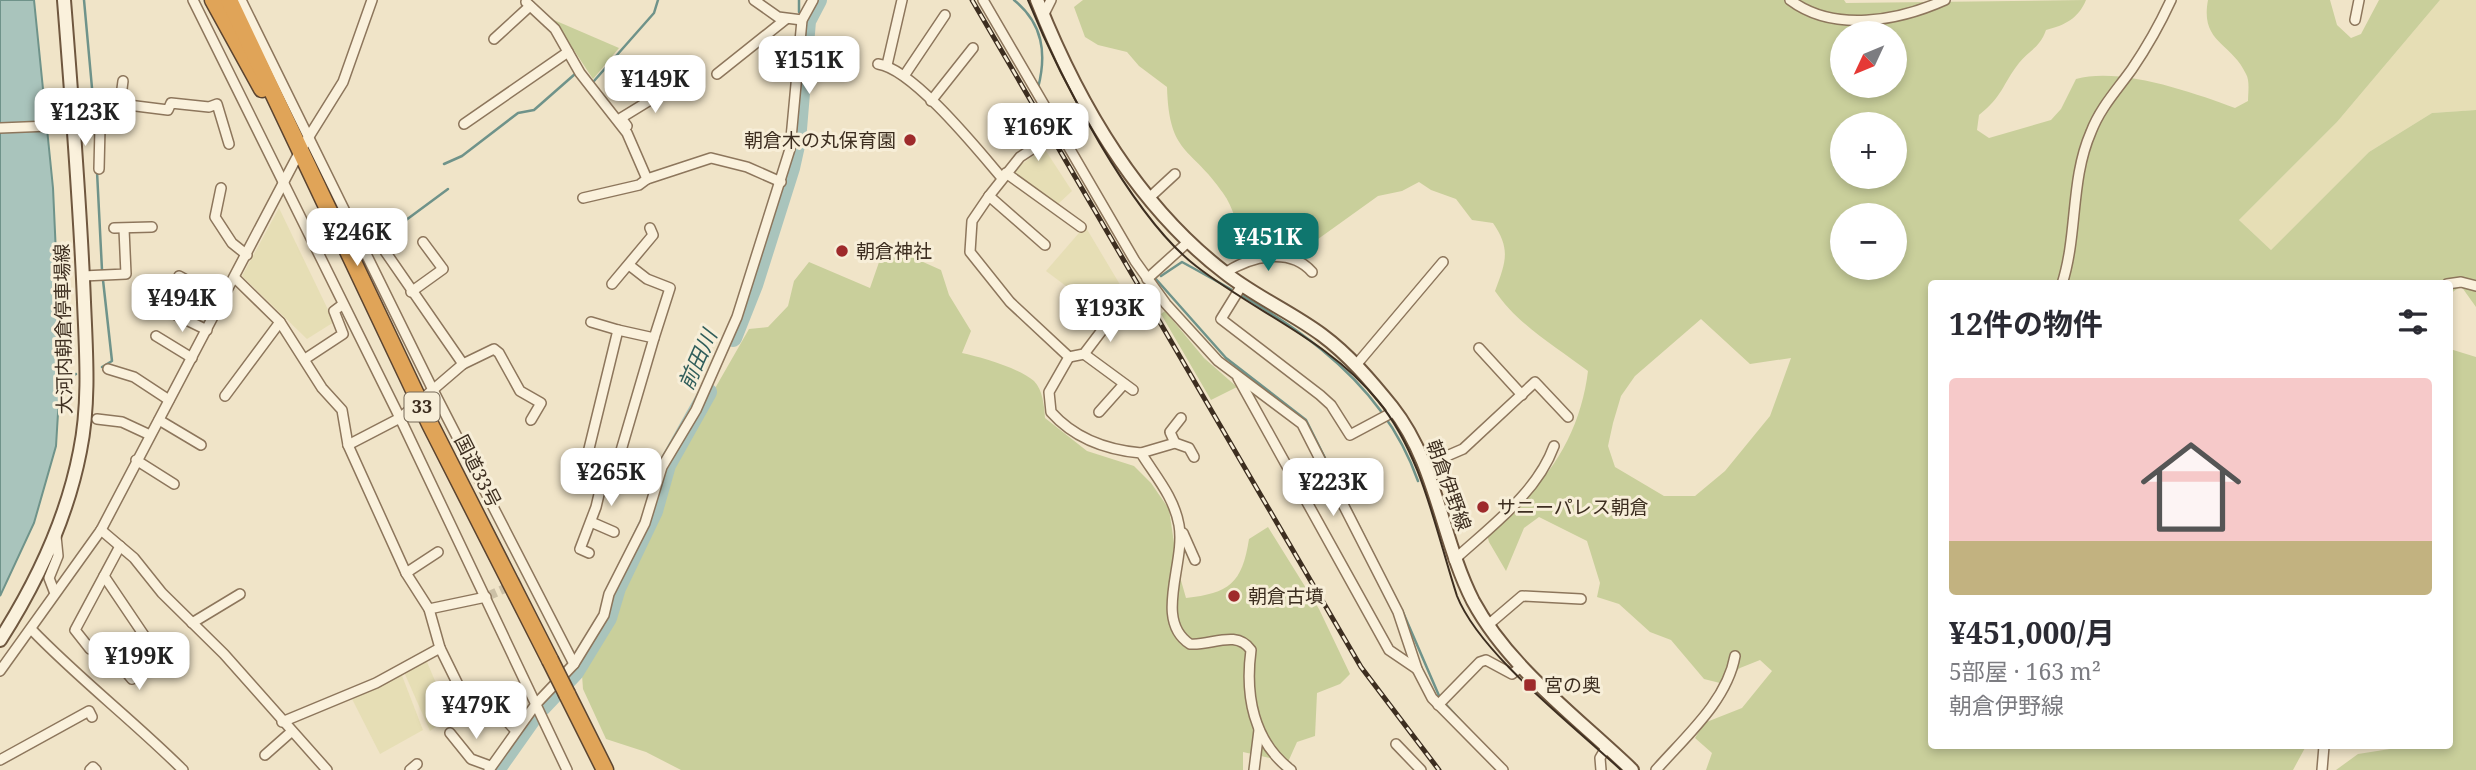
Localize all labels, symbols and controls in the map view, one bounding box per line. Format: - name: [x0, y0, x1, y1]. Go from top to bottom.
- north arrow: [1830, 21, 1908, 98]
- map controls: [1830, 21, 1907, 280]
- pin: ¥151K: [760, 36, 858, 96]
- text: ¥151K: [775, 43, 843, 75]
- pin: ¥149K: [606, 55, 704, 115]
- text: ¥149K: [621, 62, 689, 94]
- pin: ¥123K: [36, 88, 134, 148]
- text: ¥123K: [51, 95, 119, 127]
- pin: ¥169K: [989, 104, 1087, 163]
- text: ¥169K: [1004, 110, 1072, 142]
- button: +: [1830, 112, 1907, 189]
- place label: 朝倉木の丸保育園: [744, 127, 896, 153]
- marker: 朝倉木の丸保育園: [902, 132, 918, 148]
- button: −: [1830, 203, 1907, 280]
- pin: ¥246K: [308, 208, 406, 268]
- pin: ¥451K: [1219, 214, 1317, 273]
- text: ¥246K: [323, 215, 391, 247]
- text: ¥451K: [1234, 220, 1302, 252]
- place label: 朝倉神社: [856, 238, 932, 264]
- street label: 大河内朝倉停車場線: [49, 243, 77, 415]
- marker: 朝倉神社: [834, 243, 850, 259]
- pin: ¥494K: [133, 274, 231, 334]
- text: ¥494K: [148, 281, 216, 313]
- pin: ¥193K: [1061, 284, 1159, 344]
- text: ¥193K: [1076, 291, 1144, 323]
- text: 12件の物件: [1949, 303, 2103, 344]
- icon: filters: [2394, 303, 2432, 341]
- water label: 前田川: [671, 323, 724, 394]
- road number: 33: [404, 393, 440, 422]
- icon: home: [2128, 424, 2254, 550]
- street label: 国道33号: [449, 430, 507, 512]
- street label: 朝倉伊野線: [1421, 436, 1477, 534]
- pin: ¥265K: [562, 448, 660, 508]
- text: ¥265K: [577, 455, 645, 487]
- pin: ¥223K: [1284, 458, 1382, 518]
- text: ¥223K: [1299, 465, 1367, 497]
- place label: サニーパレス朝倉: [1497, 494, 1649, 520]
- marker: サニーパレス朝倉: [1475, 499, 1491, 515]
- place label: 朝倉古墳: [1248, 583, 1324, 609]
- marker: 朝倉古墳: [1226, 588, 1242, 604]
- text: ¥451,000/月: [1949, 612, 2115, 653]
- pin: ¥199K: [90, 632, 188, 692]
- text: ¥199K: [105, 639, 173, 671]
- text: 5部屋 · 163 m²: [1949, 655, 2101, 687]
- place label: 宮の奥: [1544, 672, 1601, 698]
- marker: 宮の奥: [1522, 677, 1538, 693]
- pin: ¥479K: [427, 682, 525, 741]
- text: ¥479K: [442, 688, 510, 720]
- text: 朝倉伊野線: [1949, 689, 2064, 721]

